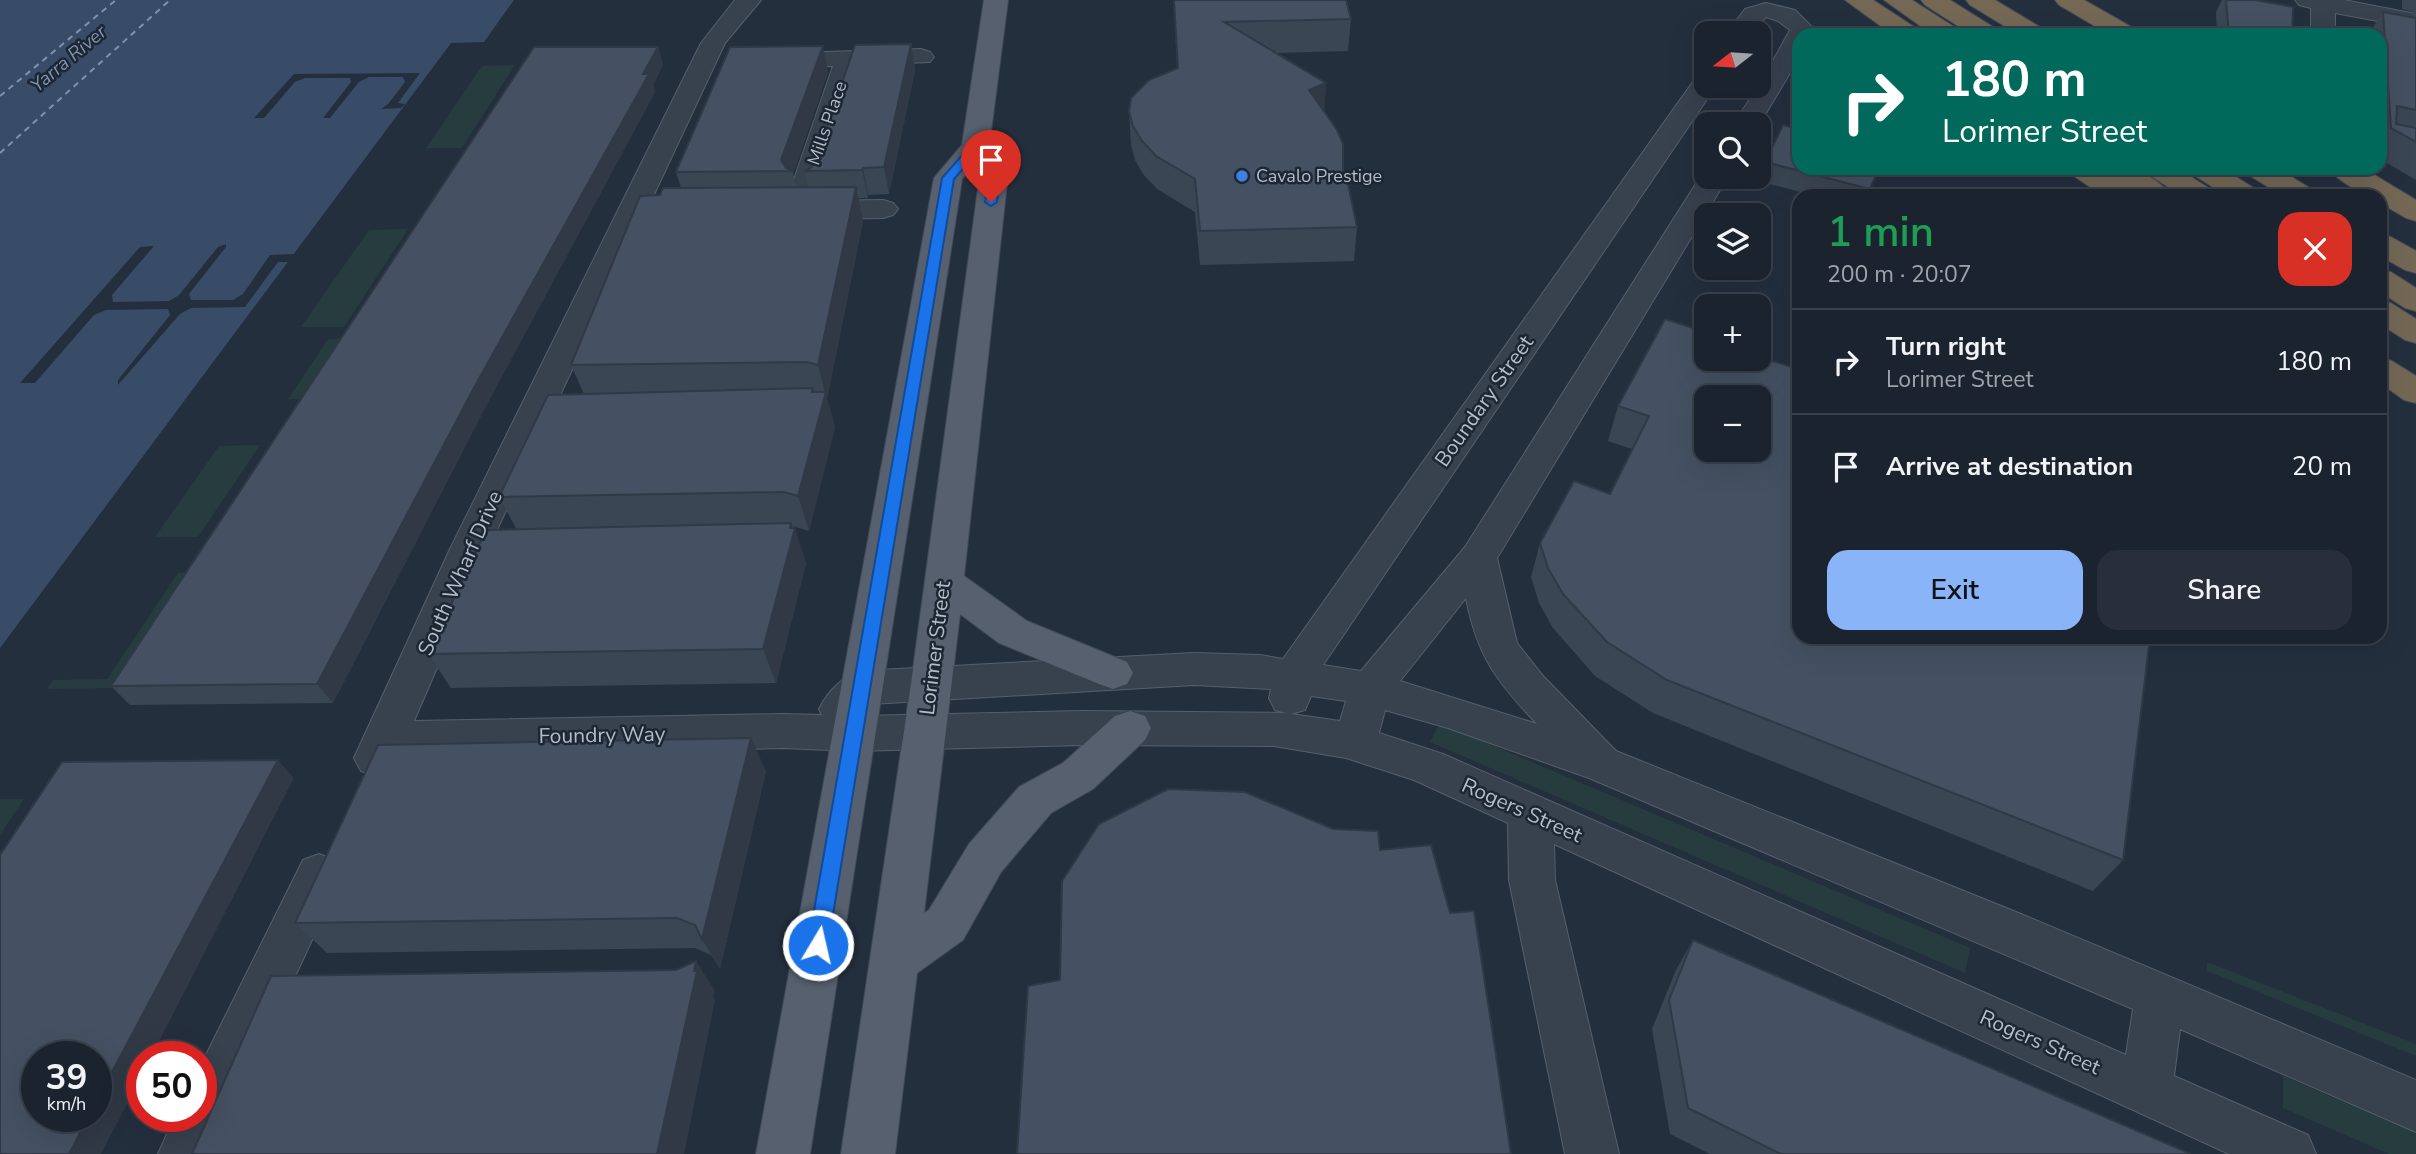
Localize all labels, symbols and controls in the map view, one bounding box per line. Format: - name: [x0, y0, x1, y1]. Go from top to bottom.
- water label: Yarra River: [25, 18, 113, 98]
- north arrow: [1694, 21, 1771, 98]
- map controls: [1694, 21, 1771, 462]
- text: 180 m: [1942, 46, 2086, 113]
- icon: right: [1827, 56, 1918, 147]
- street label: Mills Place: [801, 78, 853, 168]
- text: Lorimer Street: [1942, 110, 2147, 153]
- button: search: [1694, 112, 1771, 189]
- pin: [961, 130, 1021, 202]
- icon: arrive: [972, 141, 1010, 179]
- place label: Cavalo Prestige: [1256, 164, 1382, 188]
- marker: Cavalo Prestige: [1234, 168, 1250, 184]
- button: layers: [1694, 203, 1771, 280]
- text: 1 min: [1827, 204, 1934, 261]
- button: close: [2278, 212, 2352, 286]
- text: 200 m · 20:07: [1827, 259, 1972, 290]
- button: +: [1694, 294, 1771, 371]
- street label: Boundary Street: [1428, 329, 1540, 472]
- text: Turn right: [1886, 329, 2005, 364]
- icon: right: [1827, 343, 1865, 381]
- text: 180 m: [2276, 344, 2352, 379]
- text: Lorimer Street: [1886, 364, 2034, 395]
- button: −: [1694, 385, 1771, 462]
- icon: arrive: [1827, 448, 1865, 486]
- text: Arrive at destination: [1886, 449, 2133, 484]
- text: 20 m: [2292, 449, 2352, 484]
- street label: South Wharf Drive: [411, 486, 509, 660]
- button: Exit: [1827, 550, 2083, 630]
- button: Share: [2097, 550, 2352, 630]
- street label: Lorimer Street: [913, 579, 957, 717]
- street label: Foundry Way: [538, 720, 666, 750]
- street label: Rogers Street: [1457, 771, 1587, 849]
- position arrow: [781, 908, 855, 982]
- street label: Rogers Street: [1975, 1003, 2105, 1081]
- speed limit sign: 50: [126, 1041, 217, 1132]
- text: 39: [45, 1054, 88, 1101]
- text: km/h: [47, 1092, 86, 1116]

